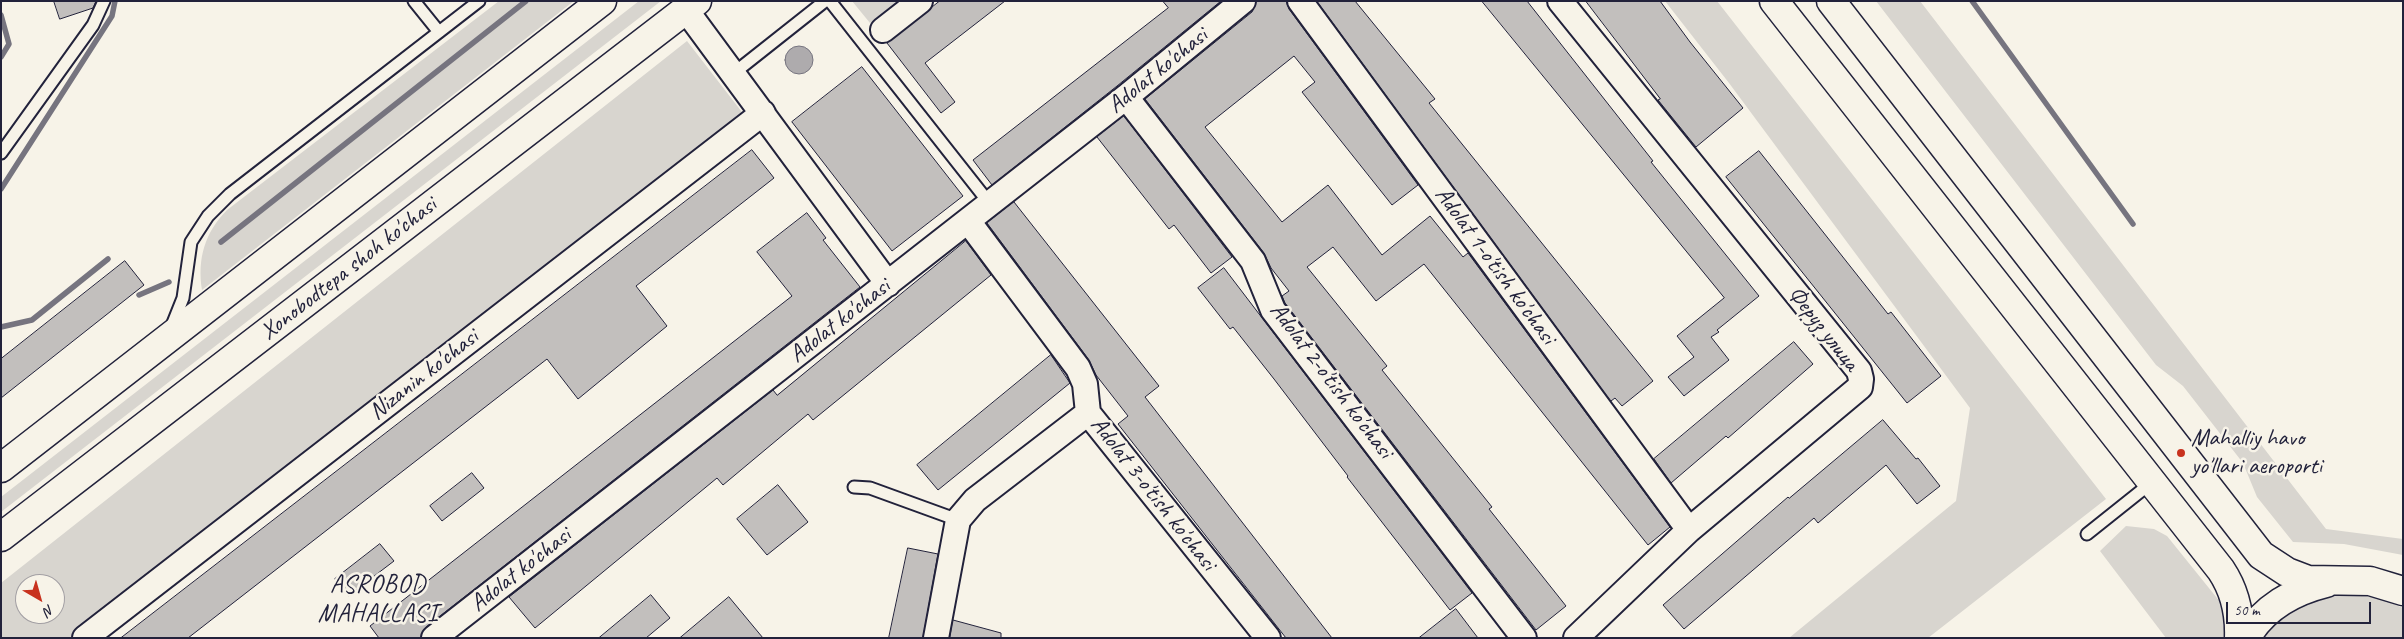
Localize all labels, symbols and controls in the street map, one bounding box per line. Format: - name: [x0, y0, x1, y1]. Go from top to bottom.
- street label: Adolat ko'chasi: [1102, 22, 1214, 120]
- street label: Adolat 1-o'tish ko'chasi: [1428, 182, 1562, 350]
- street label: Xonobodtepa shoh ko'chasi: [255, 191, 443, 347]
- street label: Adolat ko'chasi: [784, 273, 896, 369]
- street label: Феруз улица: [1781, 281, 1865, 377]
- street label: Adolat 2-o'tish ko'chasi: [1263, 297, 1399, 465]
- street label: Nizanin ko'chasi: [363, 323, 485, 427]
- street label: Adolat 3-o'tish ko'chasi: [1084, 411, 1222, 577]
- place label: Mahalliy havo yo'llari aeroporti: [2191, 425, 2322, 481]
- marker: Mahalliy havo yo'llari aeroporti: [2175, 447, 2187, 459]
- street label: Adolat ko'chasi: [465, 522, 577, 618]
- district label: ASROBOD MAHALLASI: [317, 570, 439, 629]
- north arrow: [15, 574, 65, 624]
- scale bar: [2229, 592, 2374, 624]
- text: N: [40, 601, 58, 620]
- text: 50 m: [2234, 601, 2260, 620]

